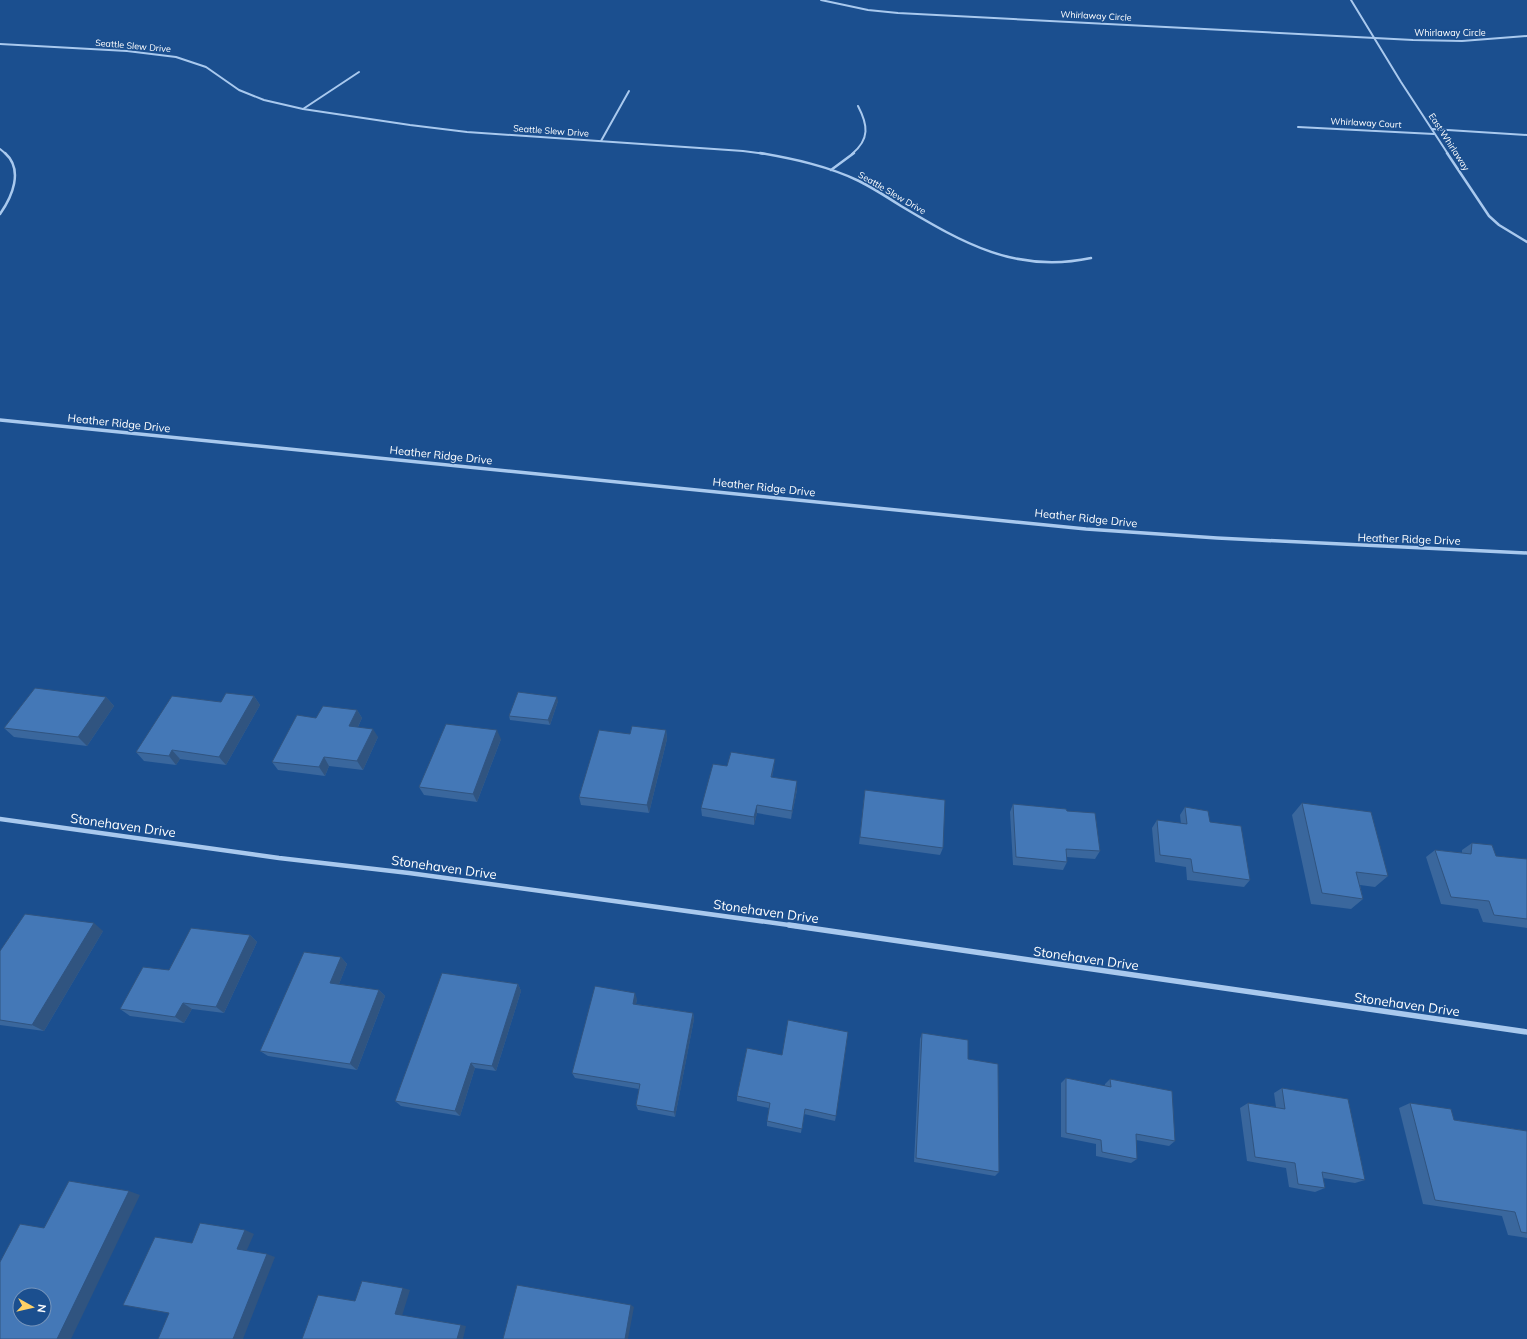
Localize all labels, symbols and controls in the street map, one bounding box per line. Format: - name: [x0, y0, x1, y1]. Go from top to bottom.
- street label: Whirlaway Circle: [1060, 8, 1132, 24]
- street label: Whirlaway Circle: [1414, 27, 1486, 39]
- street label: Seattle Slew Drive: [95, 37, 171, 54]
- street label: East Whirlaway: [1426, 111, 1472, 173]
- street label: Whirlaway Court: [1330, 115, 1402, 131]
- street label: Seattle Slew Drive: [513, 122, 589, 139]
- street label: Seattle Slew Drive: [857, 169, 928, 216]
- street label: Heather Ridge Drive: [67, 411, 171, 435]
- street label: Heather Ridge Drive: [389, 443, 493, 467]
- street label: Heather Ridge Drive: [712, 475, 816, 499]
- street label: Heather Ridge Drive: [1034, 506, 1138, 530]
- street label: Heather Ridge Drive: [1357, 530, 1461, 548]
- street label: Stonehaven Drive: [69, 810, 177, 840]
- street label: Stonehaven Drive: [390, 852, 498, 882]
- street label: Stonehaven Drive: [712, 896, 820, 926]
- street label: Stonehaven Drive: [1032, 943, 1140, 973]
- street label: Stonehaven Drive: [1353, 989, 1461, 1019]
- north arrow: [12, 1287, 52, 1327]
- text: N: [34, 1303, 49, 1313]

